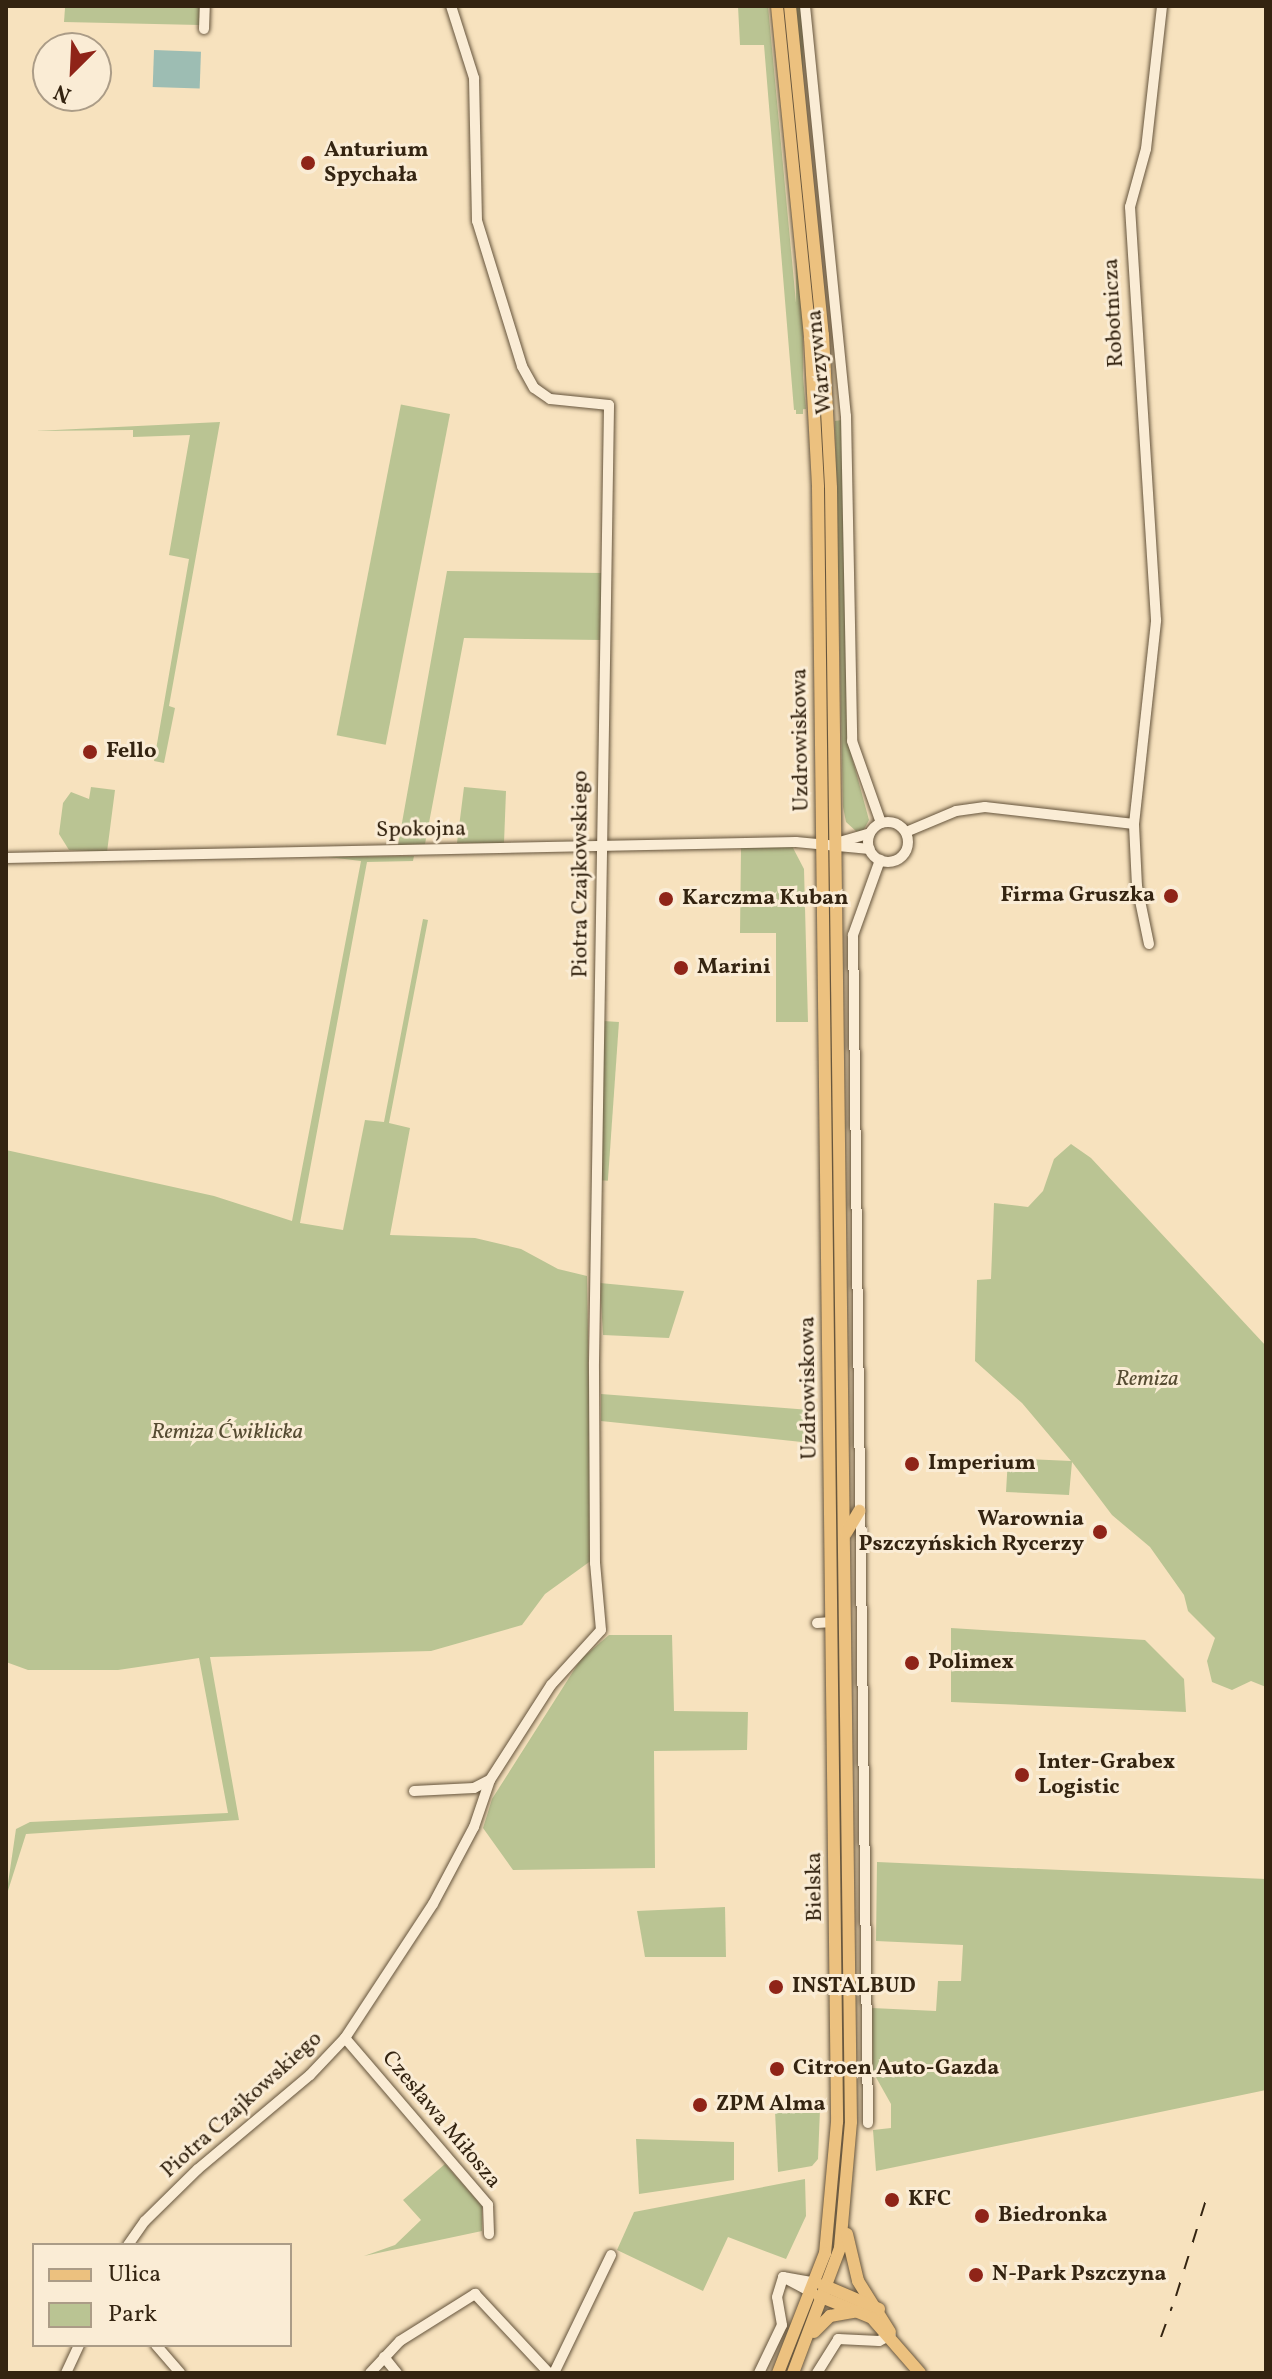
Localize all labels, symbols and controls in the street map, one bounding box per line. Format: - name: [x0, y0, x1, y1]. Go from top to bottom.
- north arrow: [32, 32, 112, 112]
- text: N: [49, 75, 76, 110]
- place label: Anturium Spychała: [324, 137, 428, 188]
- marker: Anturium Spychała: [299, 154, 317, 172]
- street label: Robotnicza: [1098, 258, 1130, 368]
- street label: Warzywna: [801, 309, 839, 415]
- street label: Uzdrowiskowa: [787, 668, 815, 812]
- place label: Fello: [106, 739, 157, 765]
- marker: Fello: [81, 743, 99, 761]
- street label: Piotra Czajkowskiego: [568, 770, 594, 978]
- street label: Spokojna: [376, 816, 466, 844]
- place label: Firma Gruszka: [1001, 883, 1155, 909]
- place label: Karczma Kuban: [682, 886, 849, 912]
- marker: Firma Gruszka: [1162, 887, 1180, 905]
- marker: Karczma Kuban: [657, 890, 675, 908]
- place label: Marini: [697, 955, 771, 981]
- marker: Marini: [672, 959, 690, 977]
- street label: Uzdrowiskowa: [795, 1316, 823, 1460]
- park label: Remiza: [1115, 1367, 1179, 1393]
- park label: Remiza Ćwiklicka: [151, 1420, 303, 1446]
- place label: Imperium: [928, 1451, 1036, 1477]
- marker: Imperium: [903, 1455, 921, 1473]
- place label: Warownia Pszczyńskich Rycerzy: [858, 1506, 1084, 1558]
- marker: Warownia Pszczyńskich Rycerzy: [1091, 1523, 1109, 1541]
- place label: Polimex: [928, 1650, 1014, 1676]
- marker: Polimex: [903, 1654, 921, 1672]
- place label: Inter-Grabex Logistic: [1038, 1749, 1175, 1800]
- marker: Inter-Grabex Logistic: [1013, 1766, 1031, 1784]
- street label: Bielska: [801, 1852, 829, 1922]
- place label: INSTALBUD: [792, 1974, 916, 2000]
- marker: INSTALBUD: [767, 1978, 785, 1996]
- street label: Piotra Czajkowskiego: [156, 2026, 328, 2184]
- street label: Czesława Miłosza: [376, 2046, 506, 2194]
- place label: Citroen Auto-Gazda: [793, 2056, 999, 2082]
- marker: Citroen Auto-Gazda: [768, 2060, 786, 2078]
- place label: ZPM Alma: [716, 2092, 825, 2118]
- marker: ZPM Alma: [691, 2096, 709, 2114]
- place label: KFC: [908, 2187, 951, 2213]
- marker: KFC: [883, 2191, 901, 2209]
- place label: Biedronka: [998, 2203, 1108, 2229]
- marker: Biedronka: [973, 2207, 991, 2225]
- legend: [32, 2243, 292, 2347]
- text: Ulica: [108, 2258, 161, 2292]
- place label: N-Park Pszczyna: [992, 2262, 1167, 2288]
- marker: N-Park Pszczyna: [967, 2266, 985, 2284]
- text: Park: [108, 2298, 157, 2332]

